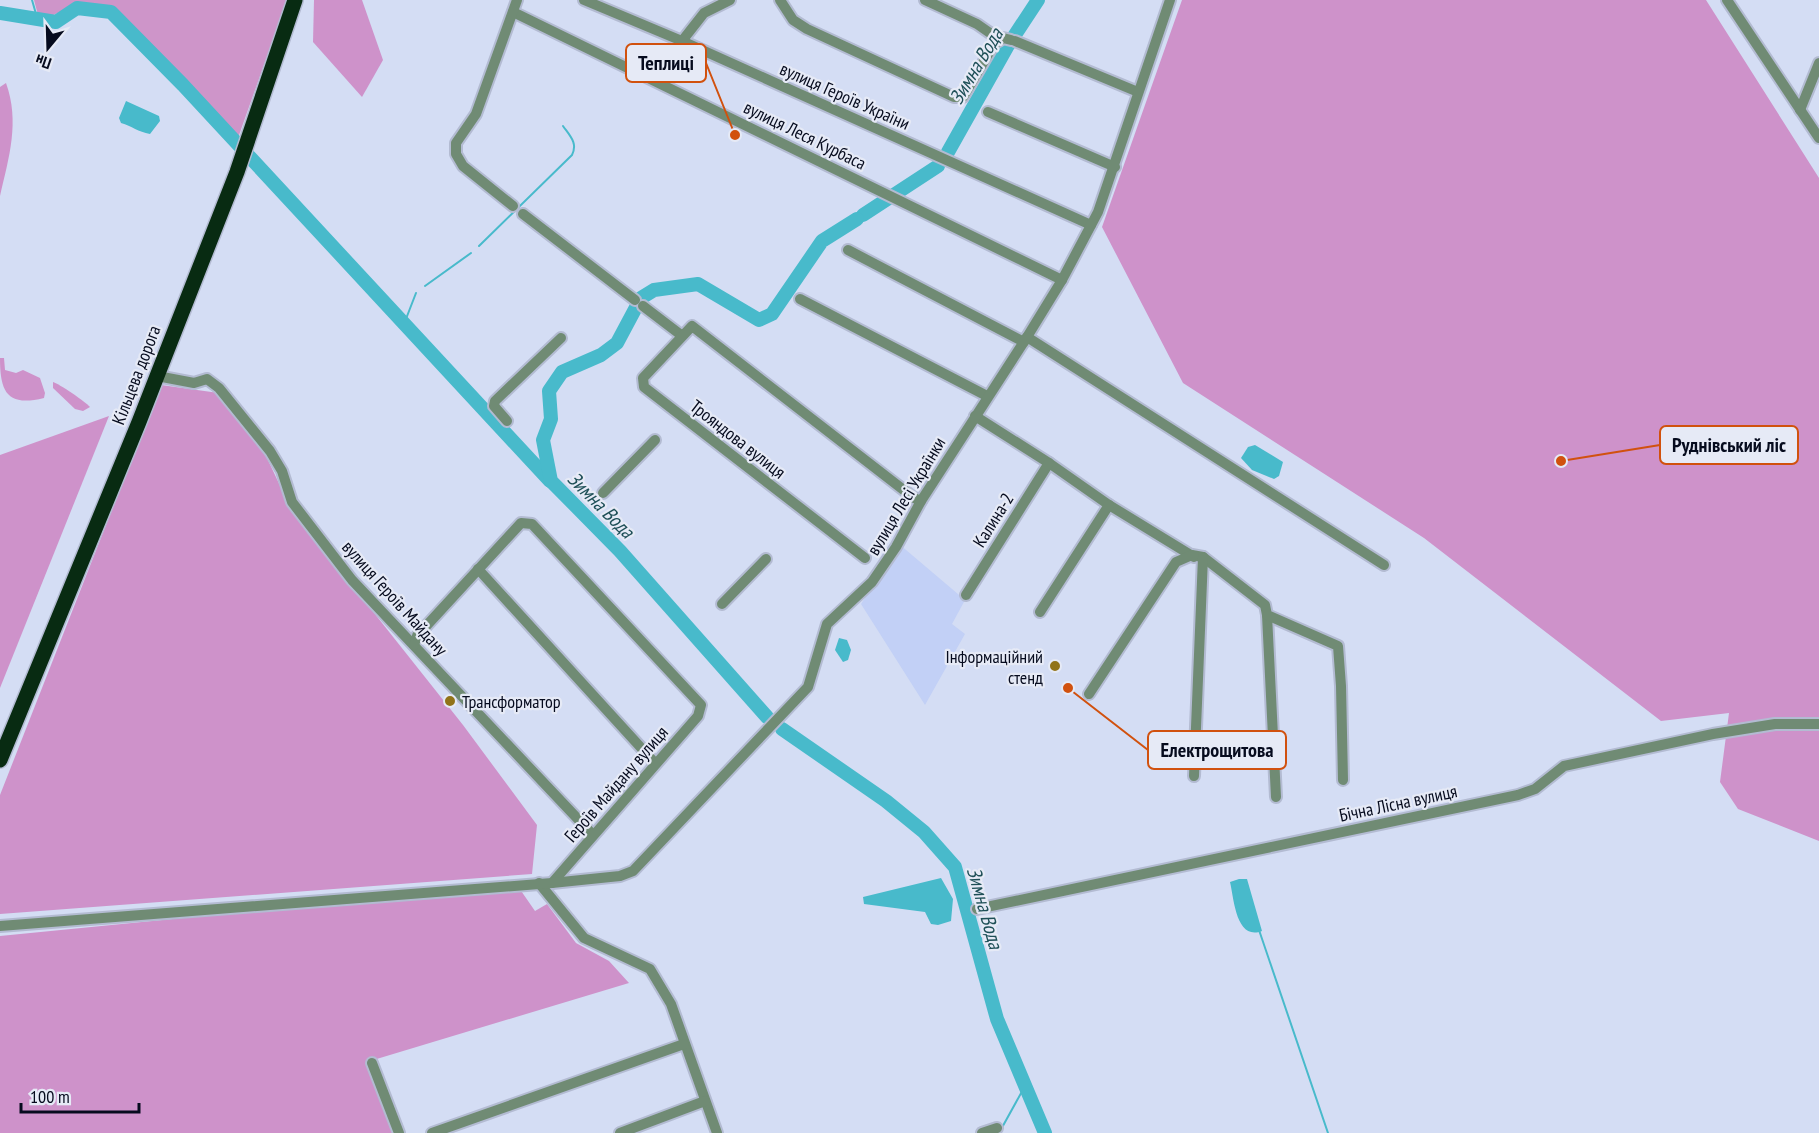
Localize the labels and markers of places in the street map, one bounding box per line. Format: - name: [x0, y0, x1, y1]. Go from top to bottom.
- callout: Теплиці: [626, 44, 706, 82]
- callout: Руднівський ліс: [1660, 426, 1798, 464]
- place label: Інформаційний стенд: [946, 645, 1043, 689]
- marker: Інформаційний стенд: [1048, 659, 1062, 673]
- place label: Трансформатор: [462, 690, 561, 713]
- marker: Трансформатор: [443, 694, 457, 708]
- callout: Електрощитова: [1148, 731, 1286, 769]

